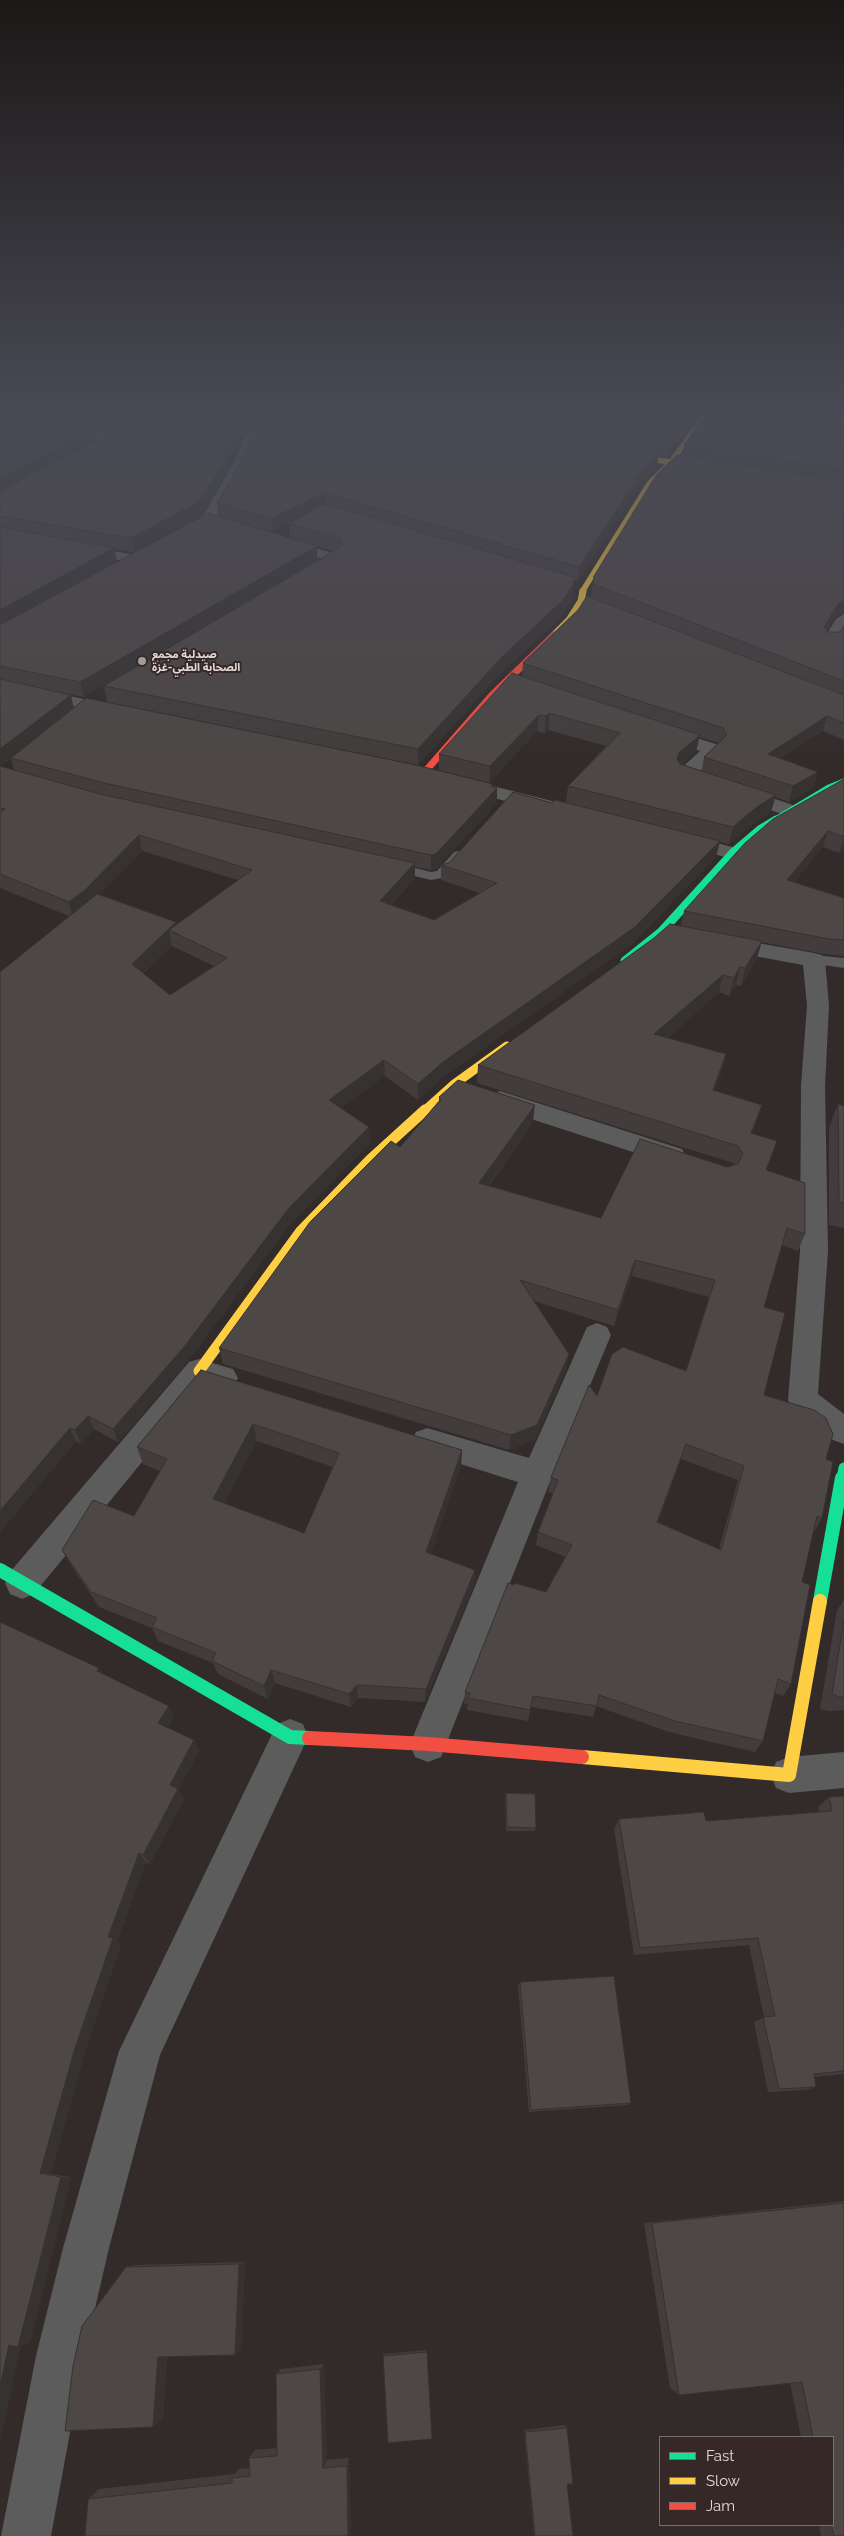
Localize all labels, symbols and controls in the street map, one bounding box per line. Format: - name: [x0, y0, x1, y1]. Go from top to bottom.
- place label: صيدلية مجمع الصحابة الطبي-غزة: [152, 648, 240, 674]
- marker: صيدلية مجمع الصحابة الطبي-غزة: [136, 655, 148, 667]
- legend: [659, 2436, 834, 2526]
- text: Fast: [706, 2447, 734, 2465]
- text: Slow: [706, 2472, 740, 2490]
- text: Jam: [706, 2497, 735, 2515]

